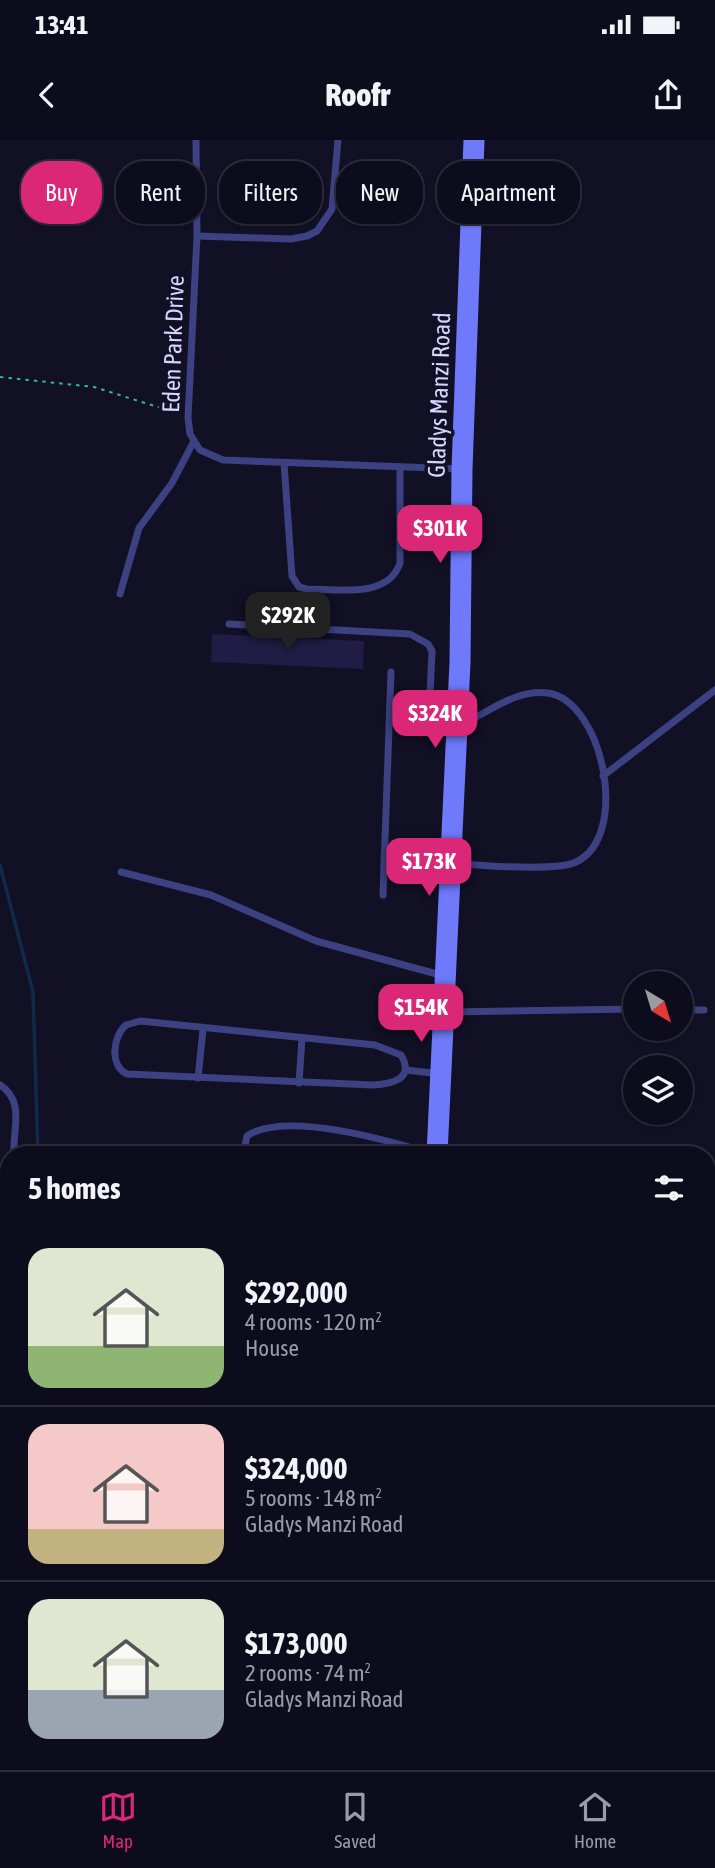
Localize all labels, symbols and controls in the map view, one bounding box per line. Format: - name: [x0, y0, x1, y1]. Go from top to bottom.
- text: 13:41: [35, 10, 89, 40]
- icon: back: [28, 76, 66, 114]
- text: Roofr: [325, 76, 390, 113]
- icon: share: [649, 76, 687, 114]
- chip: Buy: [21, 161, 102, 224]
- chip: Rent: [116, 161, 205, 224]
- chip: Filters: [219, 161, 322, 224]
- chip: New: [336, 161, 423, 224]
- chip: Apartment: [437, 161, 580, 224]
- street label: Eden Park Drive: [157, 275, 189, 413]
- street label: Gladys Manzi Road: [423, 312, 455, 478]
- pin: $301K: [391, 506, 489, 565]
- text: $301K: [413, 515, 467, 541]
- pin: $292K: [239, 592, 337, 652]
- text: $292K: [261, 602, 315, 628]
- pin: $324K: [386, 690, 484, 750]
- text: $324K: [408, 700, 462, 726]
- pin: $173K: [380, 838, 478, 898]
- text: $173K: [402, 848, 456, 874]
- north arrow: [623, 971, 693, 1041]
- map controls: [623, 971, 693, 1125]
- pin: $154K: [372, 984, 470, 1044]
- text: $154K: [394, 994, 448, 1020]
- button: layers: [623, 1055, 693, 1125]
- icon: filters: [650, 1169, 688, 1207]
- text: 5 homes: [28, 1171, 121, 1205]
- text: $292,000: [245, 1275, 348, 1309]
- icon: home: [84, 1276, 168, 1360]
- text: 4 rooms · 120 m²: [245, 1309, 382, 1335]
- text: House: [245, 1335, 299, 1361]
- text: $324,000: [245, 1451, 348, 1485]
- icon: home: [84, 1452, 168, 1536]
- text: 5 rooms · 148 m²: [245, 1485, 382, 1511]
- text: Gladys Manzi Road: [245, 1511, 404, 1537]
- text: $173,000: [245, 1626, 348, 1660]
- icon: home: [84, 1627, 168, 1711]
- text: 2 rooms · 74 m²: [245, 1660, 371, 1686]
- text: Gladys Manzi Road: [245, 1686, 404, 1712]
- tab: Map: [99, 1788, 137, 1852]
- tab: Saved: [334, 1788, 376, 1852]
- tab: Home: [574, 1788, 616, 1852]

